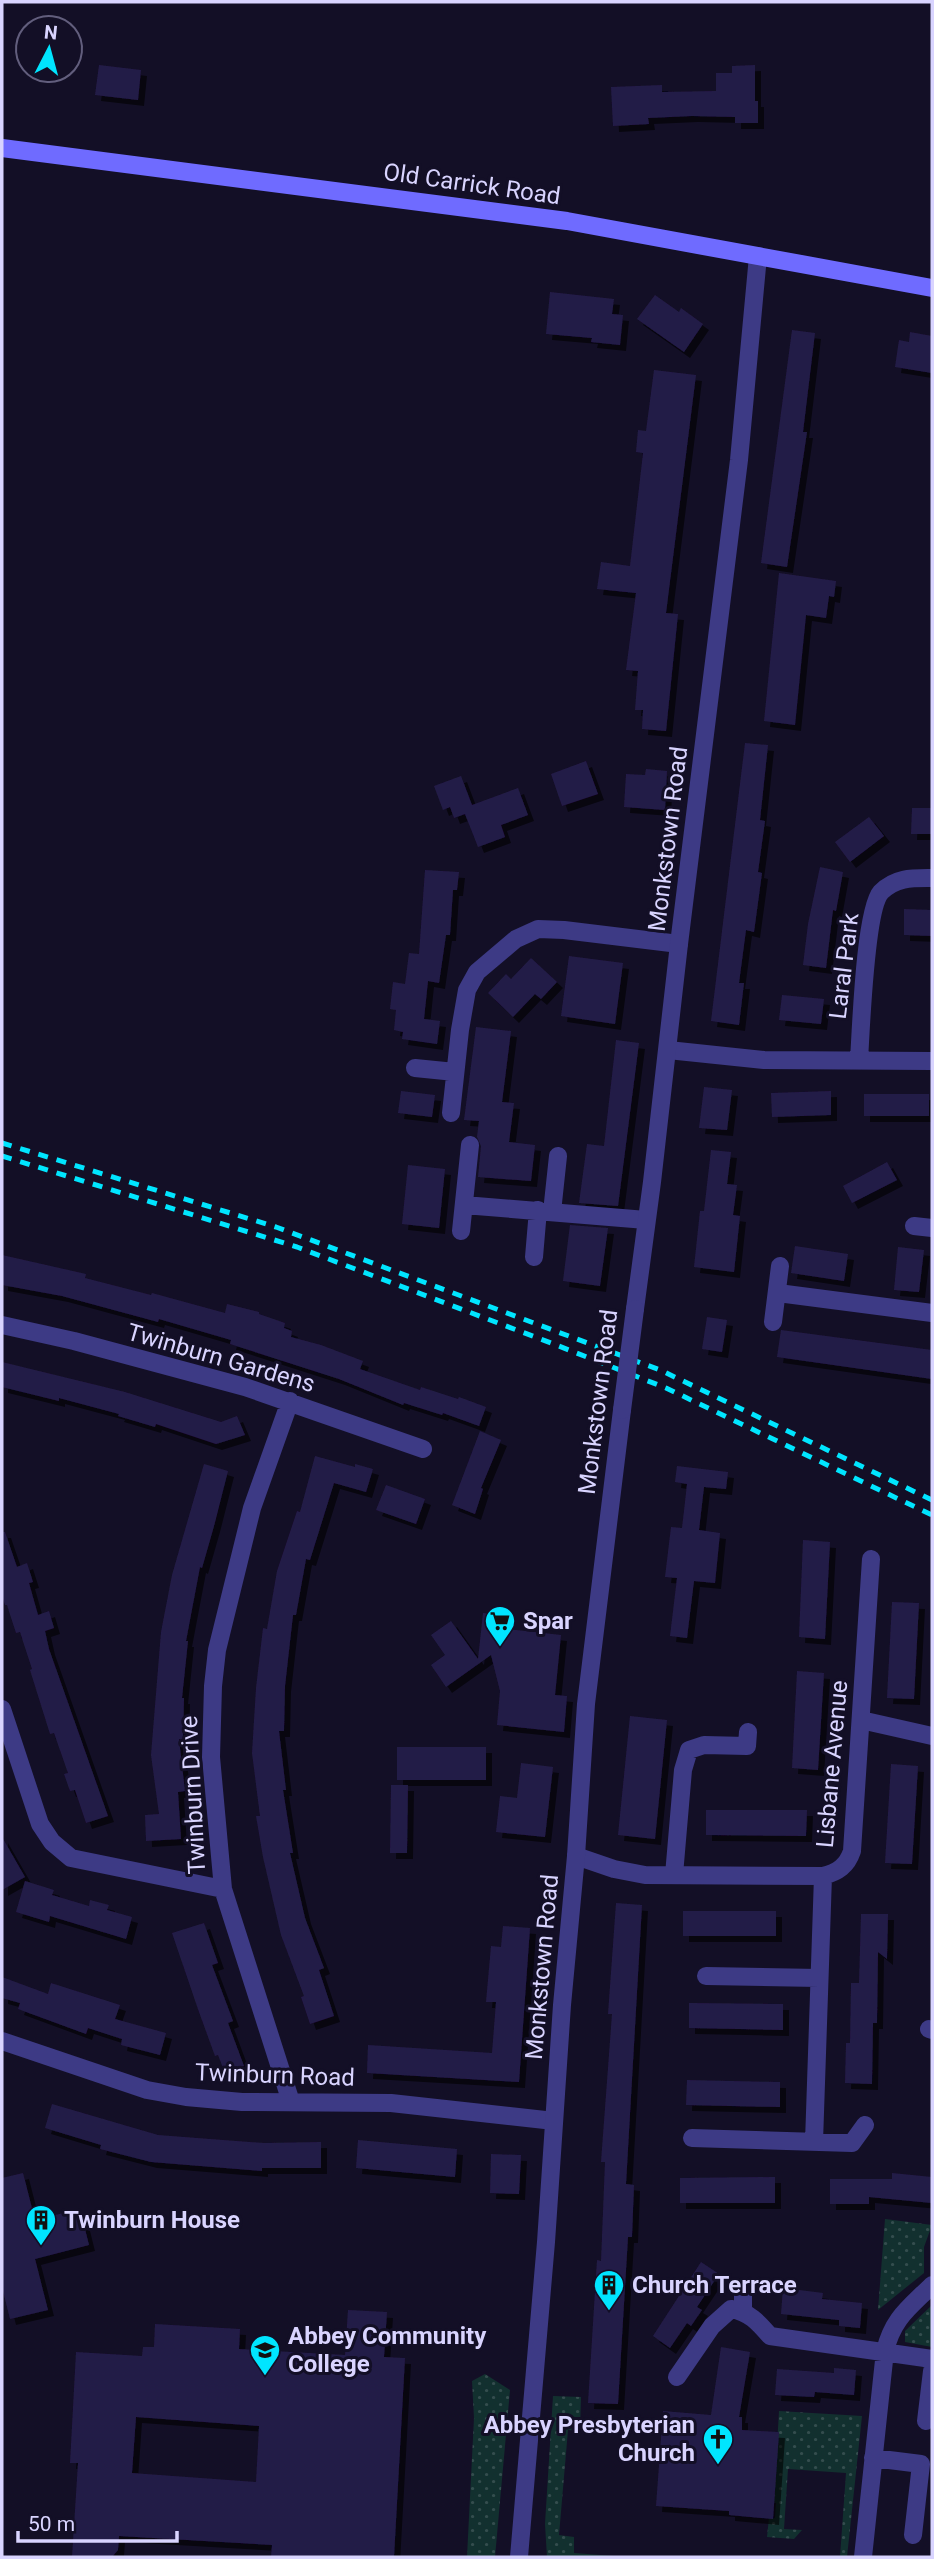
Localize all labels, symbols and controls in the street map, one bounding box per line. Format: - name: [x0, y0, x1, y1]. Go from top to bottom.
- north arrow: [14, 14, 84, 84]
- text: N: [43, 20, 59, 45]
- street label: Old Carrick Road: [382, 158, 562, 210]
- street label: Monkstown Road: [643, 745, 693, 933]
- street label: Laral Park: [824, 910, 865, 1021]
- street label: Monkstown Road: [573, 1308, 623, 1496]
- street label: Twinburn Gardens: [124, 1318, 318, 1398]
- supermarket icon: Spar: [483, 1604, 517, 1648]
- place label: Spar: [523, 1607, 573, 1635]
- street label: Lisbane Avenue: [811, 1679, 853, 1849]
- street label: Twinburn Drive: [175, 1715, 211, 1875]
- street label: Monkstown Road: [520, 1873, 564, 2061]
- street label: Twinburn Road: [195, 2058, 355, 2092]
- building icon: Twinburn House: [24, 2203, 58, 2247]
- place label: Twinburn House: [64, 2206, 240, 2234]
- building icon: Church Terrace: [592, 2268, 626, 2312]
- place label: Church Terrace: [632, 2271, 797, 2299]
- place label: Abbey Community College: [288, 2322, 487, 2378]
- school or university icon: Abbey Community College: [248, 2333, 282, 2377]
- place label: Abbey Presbyterian Church: [484, 2411, 695, 2467]
- church icon: Abbey Presbyterian Church: [701, 2422, 735, 2466]
- scale bar: [18, 2500, 177, 2544]
- text: 50 m: [28, 2512, 75, 2536]

